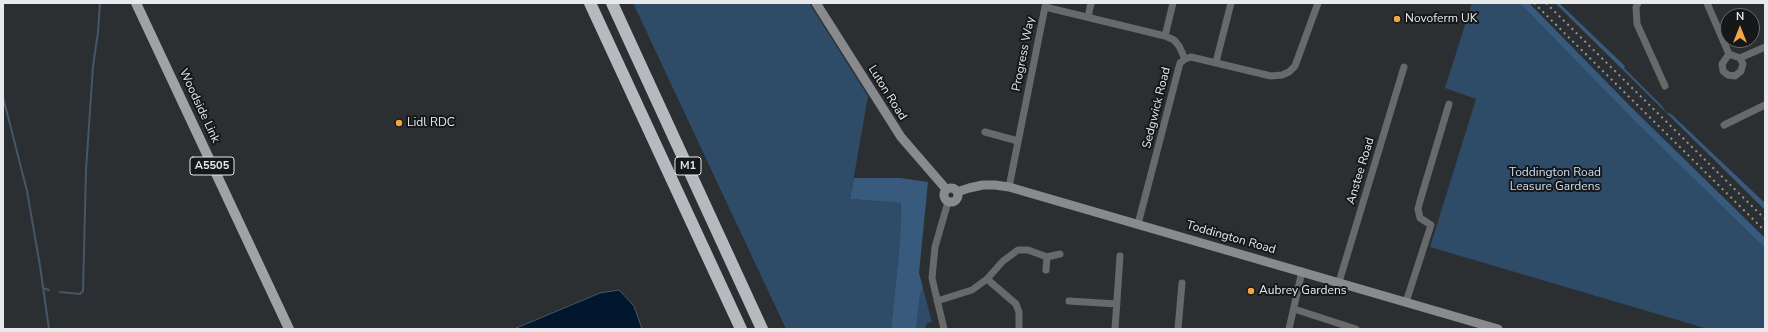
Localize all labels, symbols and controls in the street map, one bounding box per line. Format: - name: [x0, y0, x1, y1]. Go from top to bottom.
- north arrow: [1720, 8, 1760, 48]
- text: N: [1736, 9, 1744, 24]
- place label: Novoferm UK: [1405, 12, 1477, 26]
- marker: Novoferm UK: [1392, 14, 1402, 24]
- street label: Progress Way: [1010, 16, 1038, 92]
- street label: Luton Road: [865, 63, 909, 123]
- street label: Sedgwick Road: [1140, 66, 1174, 150]
- street label: Woodside Link: [176, 67, 222, 145]
- place label: Lidl RDC: [407, 116, 455, 130]
- marker: Lidl RDC: [394, 118, 404, 128]
- street label: Anstee Road: [1344, 136, 1378, 206]
- road number: A5505: [190, 157, 234, 175]
- road number: M1: [675, 157, 701, 175]
- park label: Toddington Road Leasure Gardens: [1509, 166, 1601, 194]
- street label: Toddington Road: [1185, 218, 1277, 258]
- place label: Aubrey Gardens: [1259, 284, 1347, 298]
- marker: Aubrey Gardens: [1246, 286, 1256, 296]

